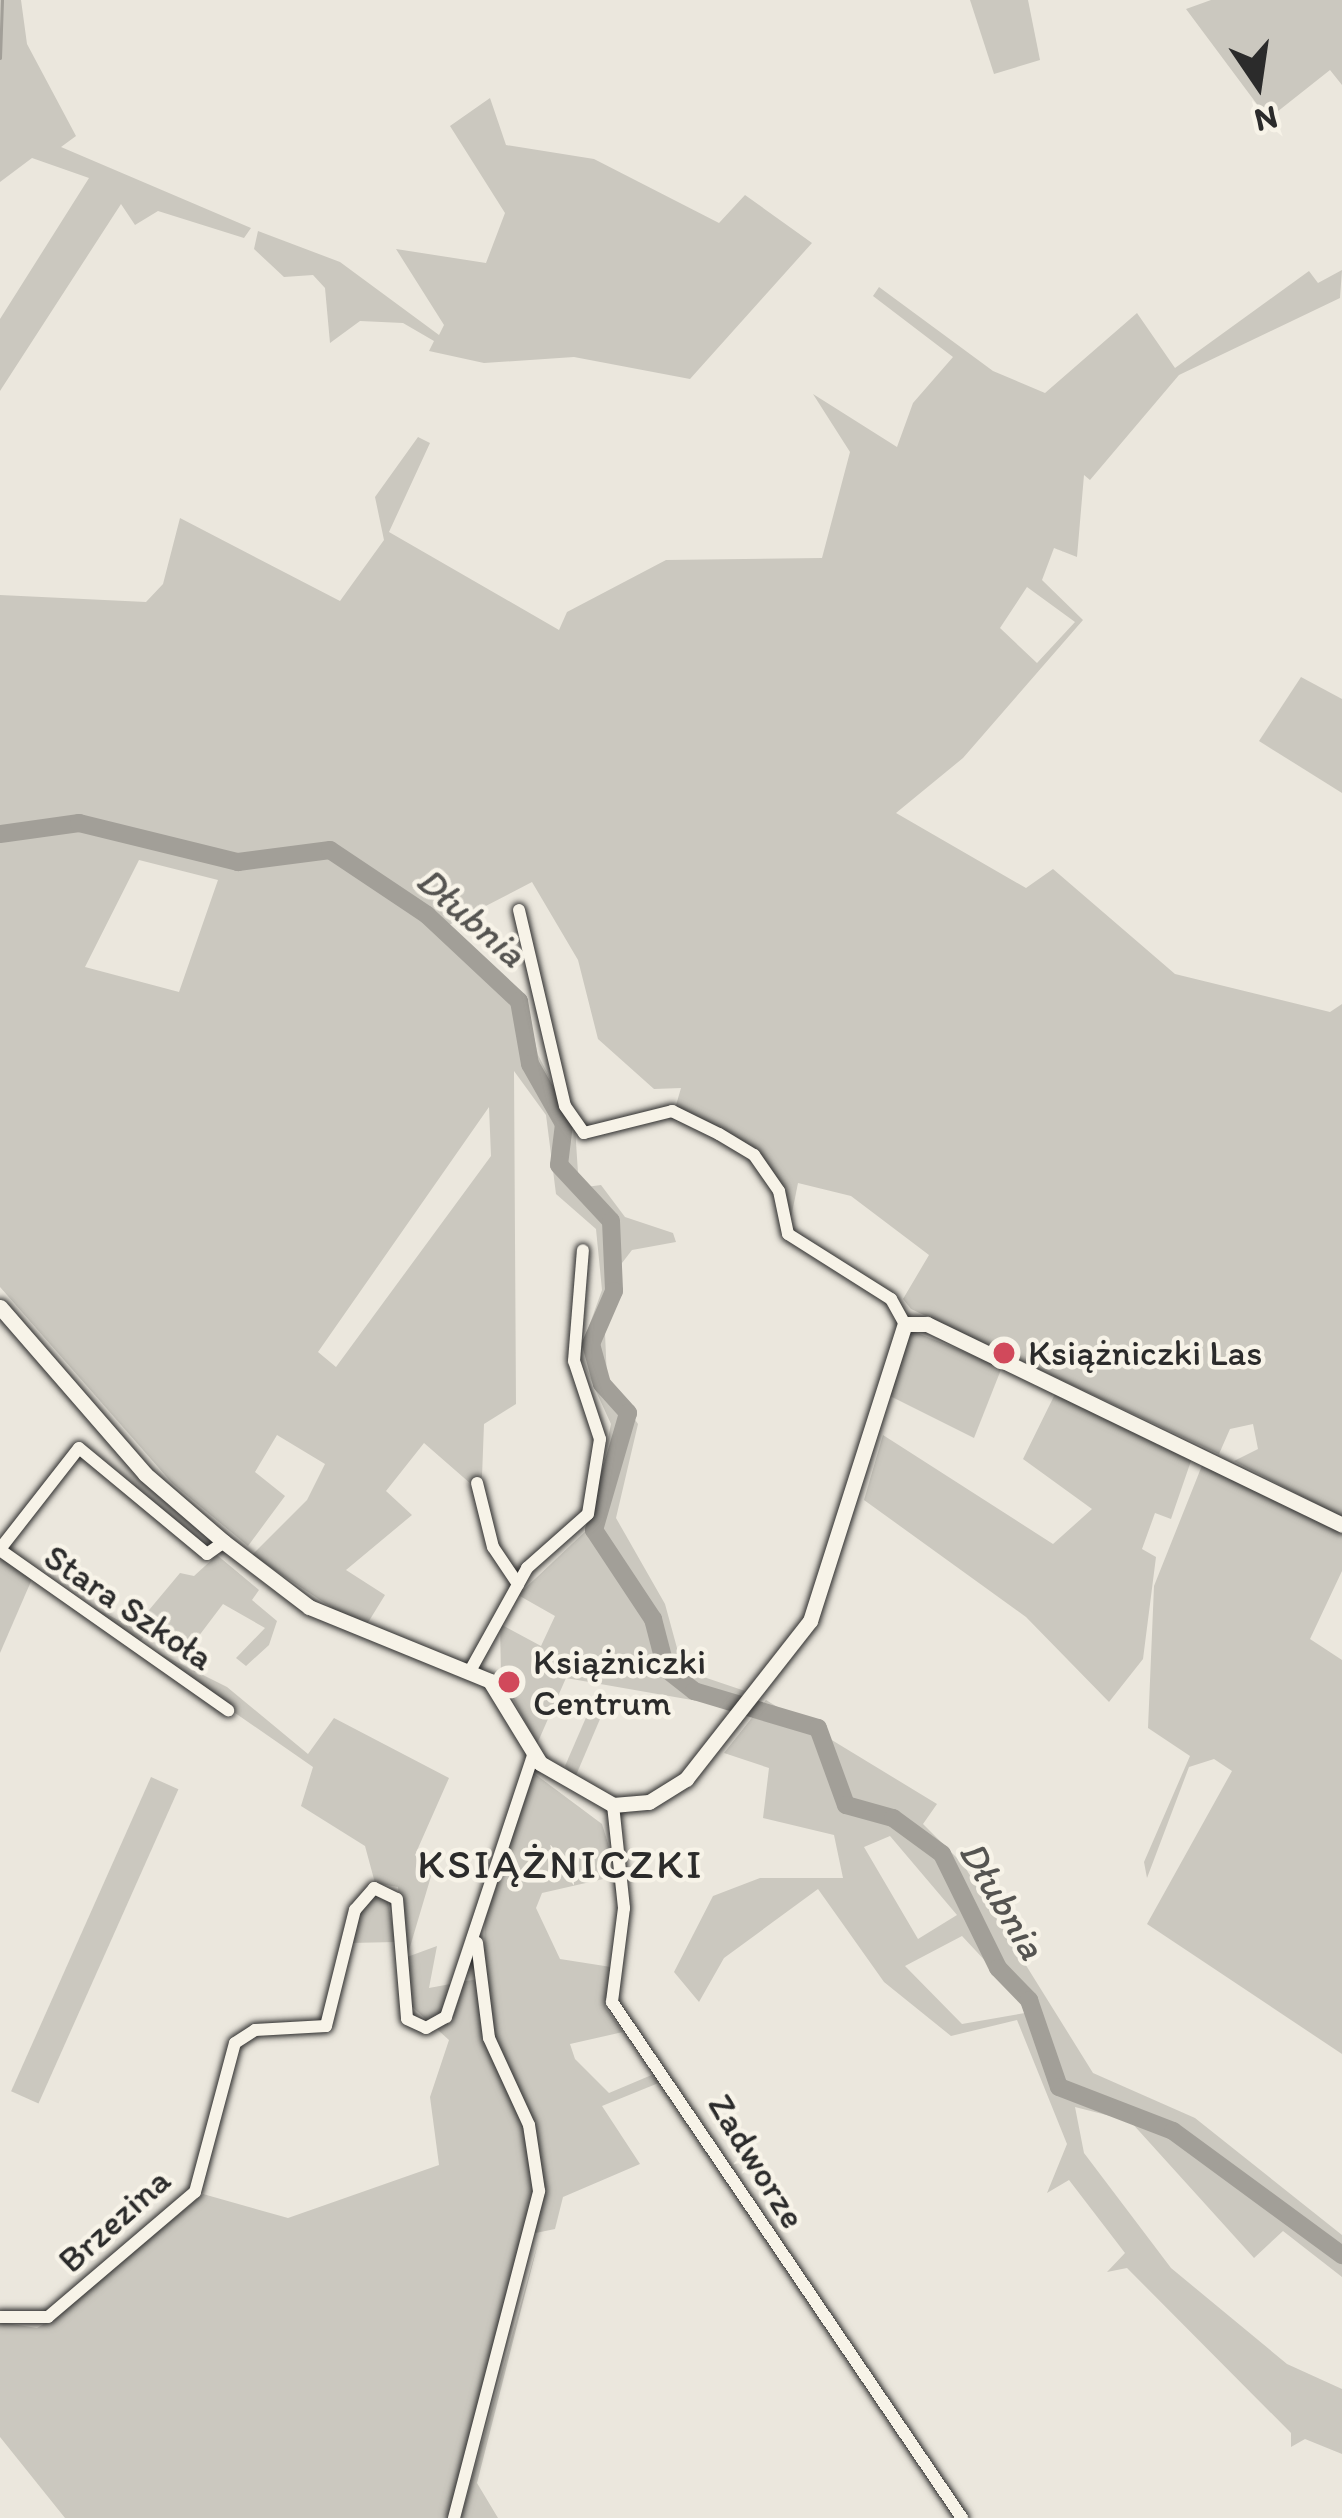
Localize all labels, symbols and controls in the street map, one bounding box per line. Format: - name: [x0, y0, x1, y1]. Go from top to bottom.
- north arrow: [1198, 24, 1318, 144]
- text: N: [1251, 98, 1281, 141]
- water label: Dłubnia: [407, 857, 535, 977]
- place label: Książniczki Las: [1028, 1331, 1262, 1375]
- marker: Książniczki Las: [991, 1340, 1017, 1366]
- street label: Stara Szkoła: [37, 1535, 221, 1679]
- place label: Książniczki Centrum: [533, 1639, 706, 1724]
- marker: Książniczki Centrum: [496, 1669, 522, 1695]
- water label: Dłubnia: [949, 1832, 1055, 1968]
- district label: KSIĄŻNICZKI: [420, 1839, 702, 1889]
- street label: Zadworze: [699, 2086, 815, 2236]
- street label: Brzezina: [49, 2158, 179, 2282]

